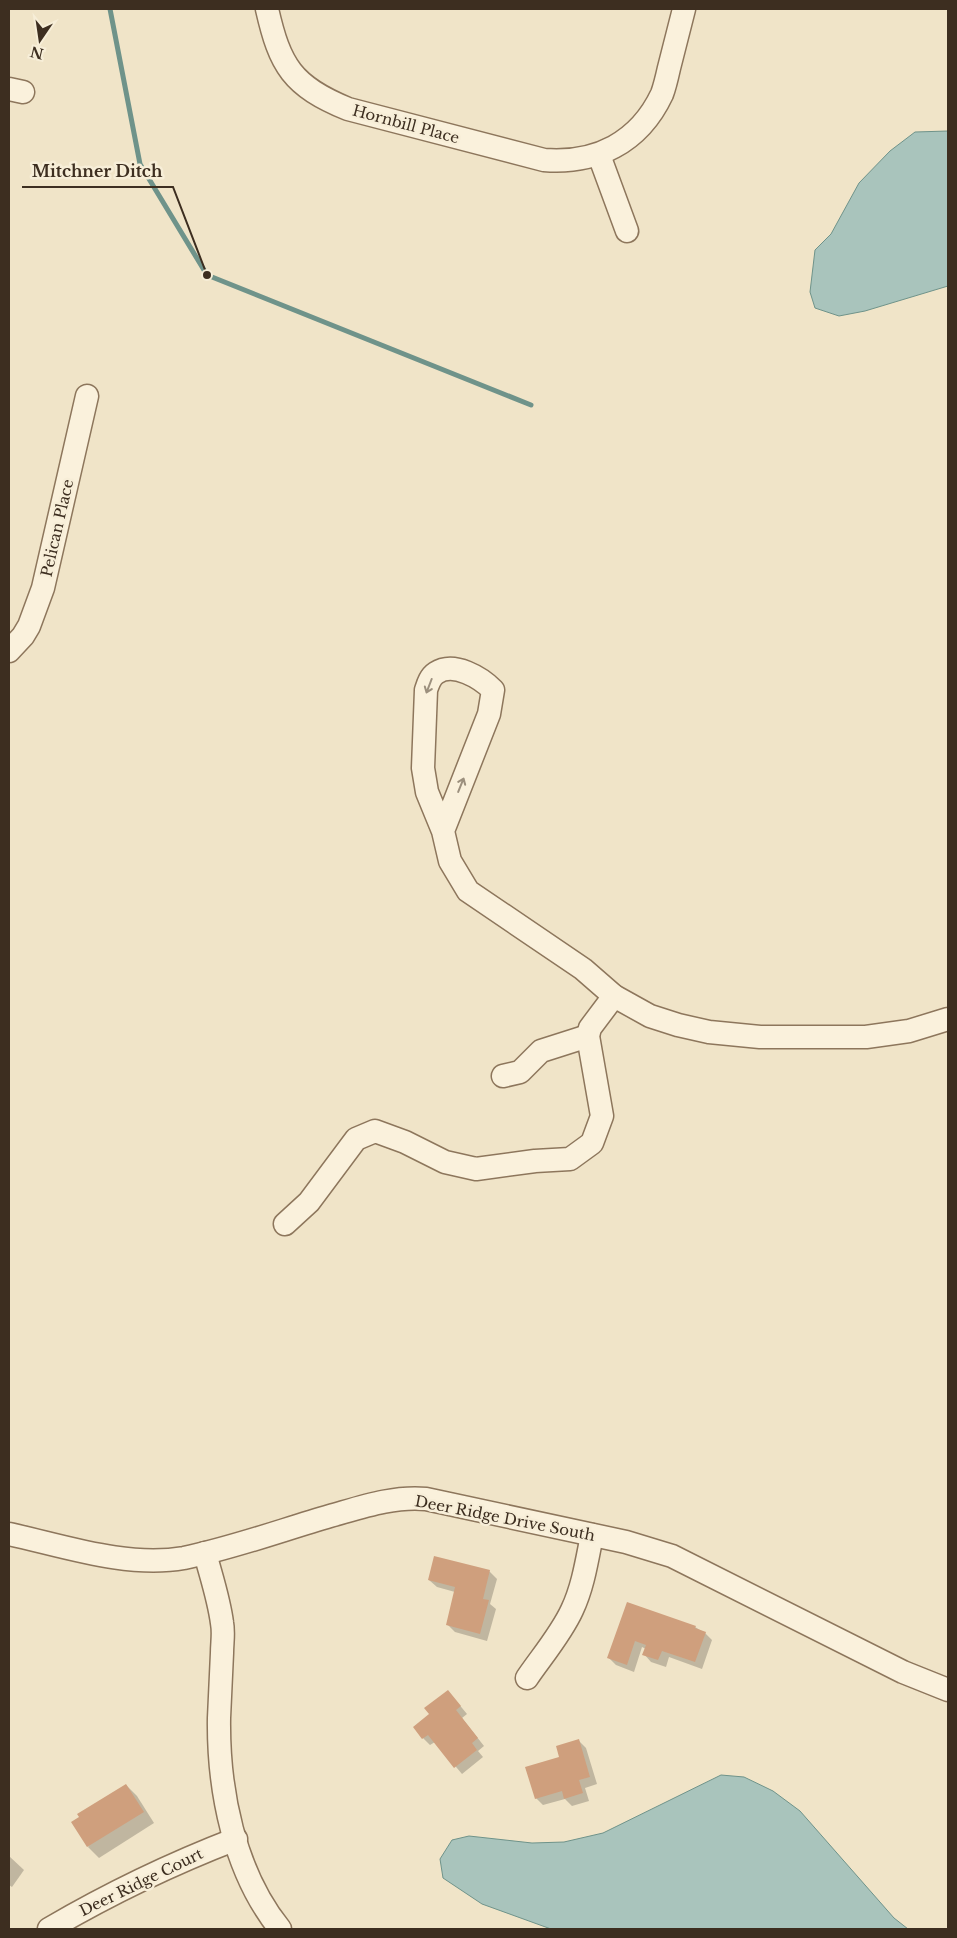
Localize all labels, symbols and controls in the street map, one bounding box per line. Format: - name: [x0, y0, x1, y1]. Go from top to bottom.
- north arrow: [15, 15, 65, 65]
- text: N: [29, 42, 46, 63]
- street label: Hornbill Place: [350, 101, 462, 147]
- callout: Mitchner Ditch: [22, 156, 173, 187]
- text: Mitchner Ditch: [32, 161, 163, 181]
- street label: Pelican Place: [37, 477, 77, 579]
- one-way arrow: [423, 678, 433, 693]
- one-way arrow: [457, 778, 467, 793]
- street label: Deer Ridge Drive South: [413, 1491, 597, 1545]
- street label: Deer Ridge Court: [76, 1844, 206, 1920]

